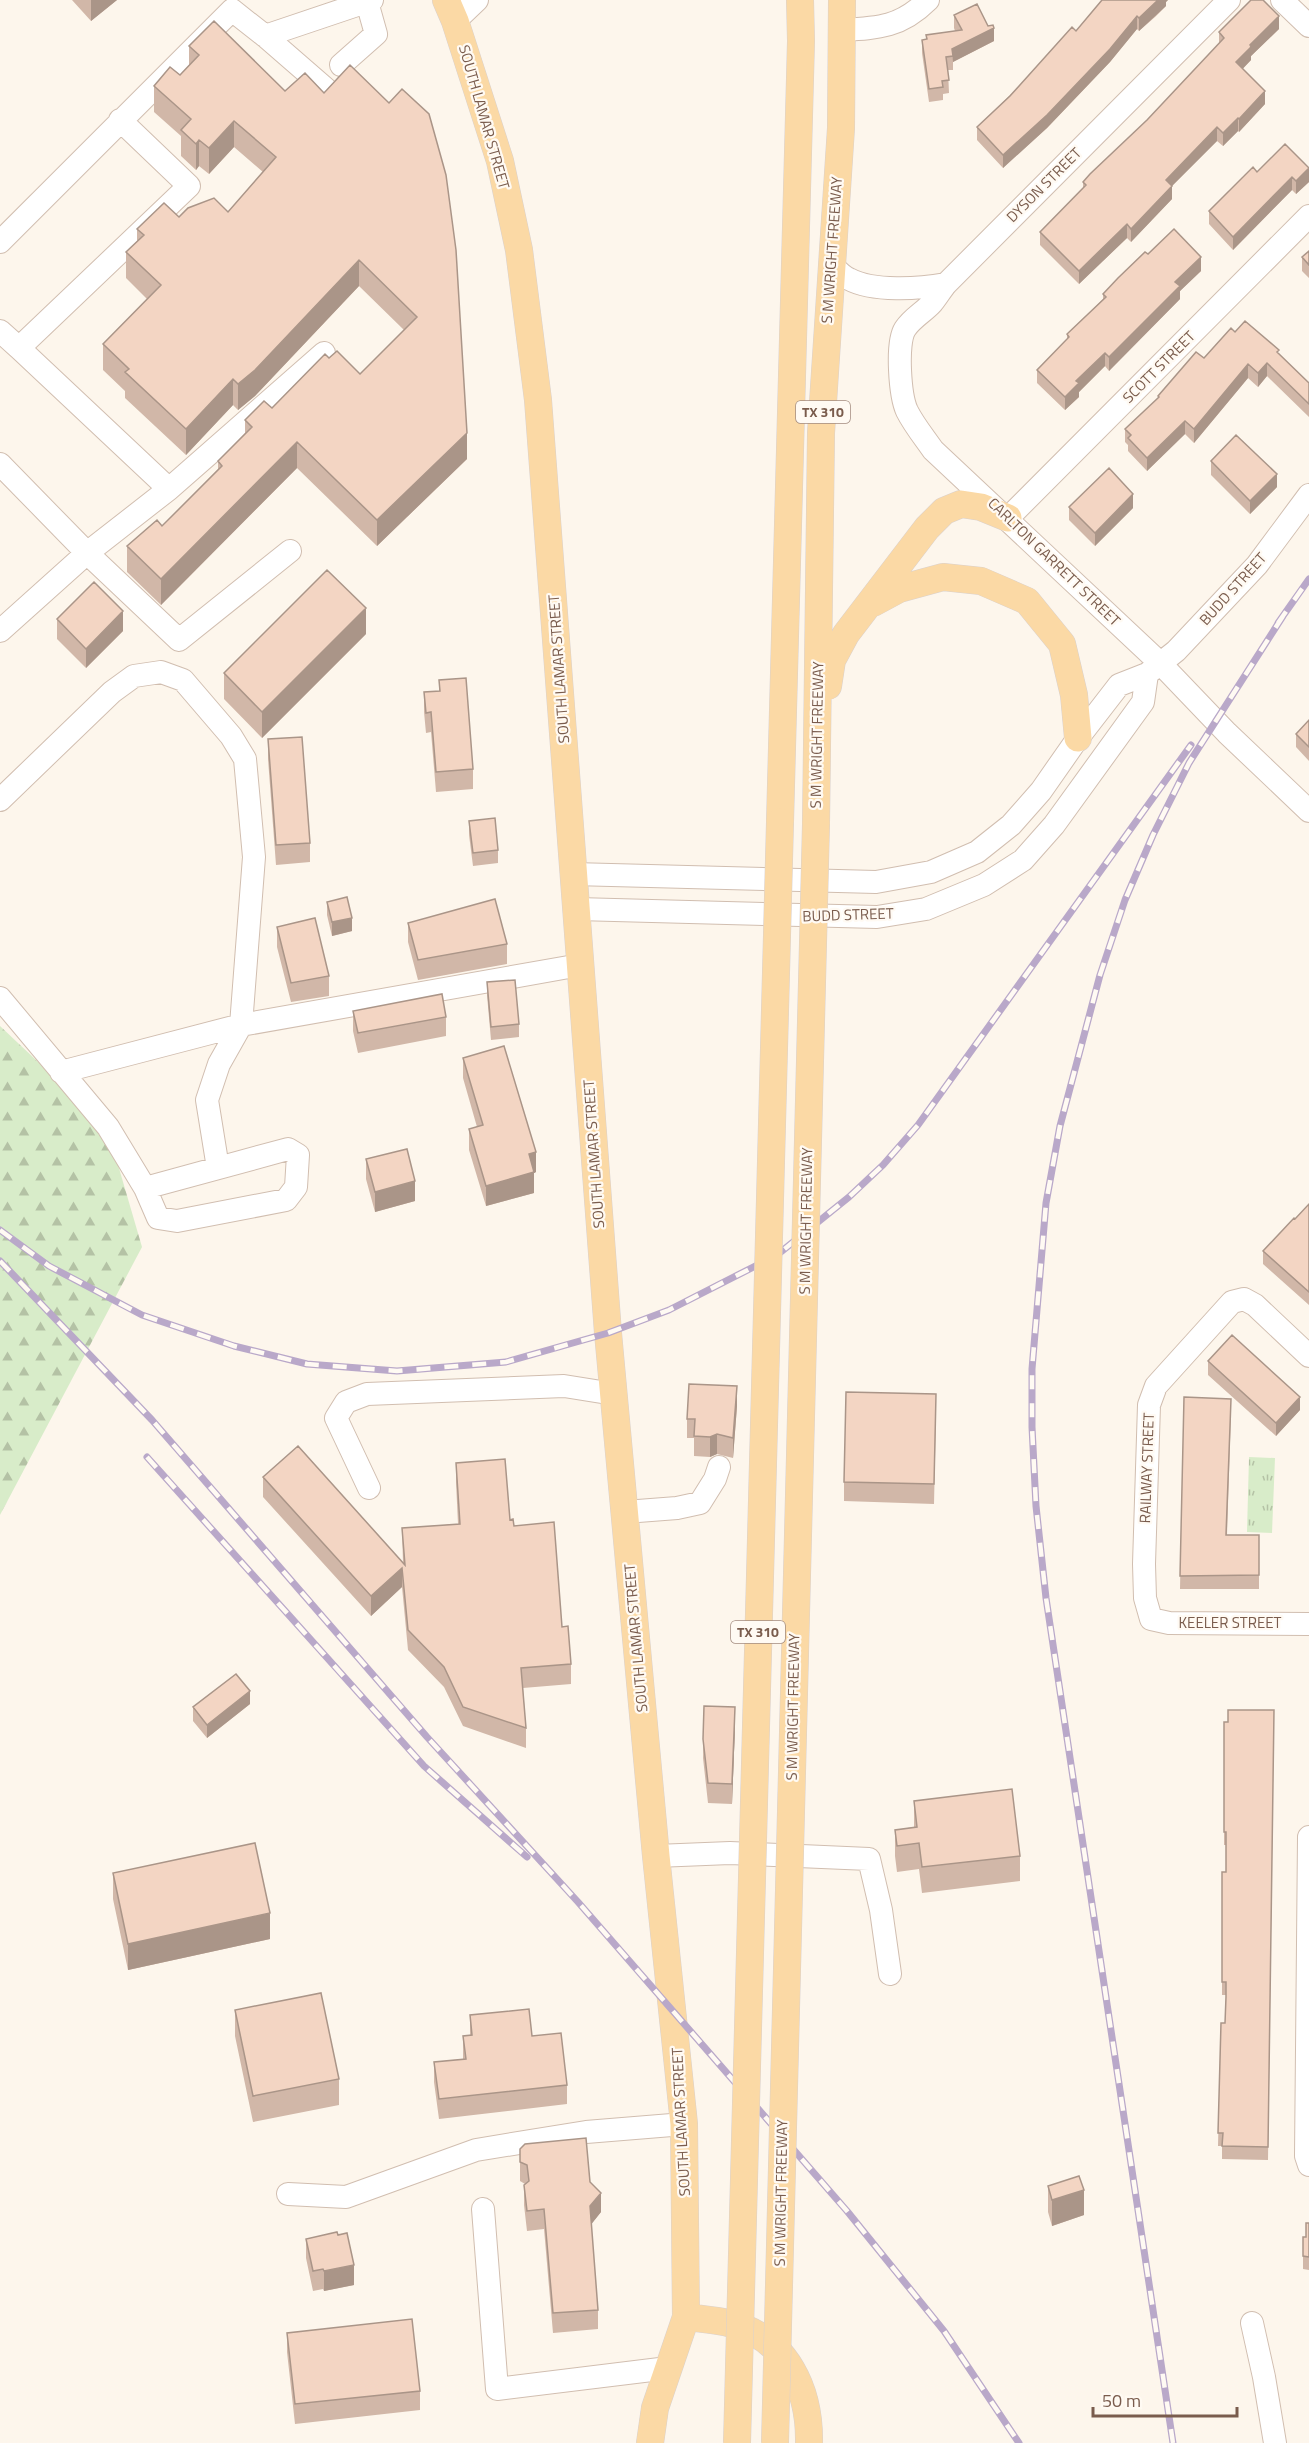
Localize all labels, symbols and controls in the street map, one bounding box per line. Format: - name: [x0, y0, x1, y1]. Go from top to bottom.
- street label: SOUTH LAMAR STREET: [453, 42, 516, 192]
- street label: DYSON STREET: [1001, 142, 1087, 228]
- street label: S M WRIGHT FREEWAY: [815, 176, 848, 324]
- street label: SCOTT STREET: [1117, 325, 1200, 408]
- road number: TX 310: [796, 401, 850, 423]
- street label: CARLTON GARRETT STREET: [983, 492, 1126, 631]
- street label: BUDD STREET: [1194, 547, 1272, 630]
- street label: SOUTH LAMAR STREET: [542, 594, 575, 744]
- street label: S M WRIGHT FREEWAY: [804, 661, 829, 809]
- street label: BUDD STREET: [802, 901, 894, 928]
- street label: SOUTH LAMAR STREET: [577, 1079, 610, 1229]
- street label: S M WRIGHT FREEWAY: [793, 1147, 818, 1295]
- street label: RAILWAY STREET: [1133, 1412, 1160, 1524]
- street label: SOUTH LAMAR STREET: [618, 1563, 653, 1713]
- street label: KEELER STREET: [1179, 1611, 1282, 1634]
- road number: TX 310: [731, 1621, 785, 1643]
- street label: S M WRIGHT FREEWAY: [780, 1633, 805, 1781]
- street label: SOUTH LAMAR STREET: [665, 2047, 696, 2197]
- street label: S M WRIGHT FREEWAY: [768, 2119, 793, 2267]
- scale bar: [1093, 2380, 1237, 2418]
- text: 50 m: [1102, 2387, 1141, 2414]

